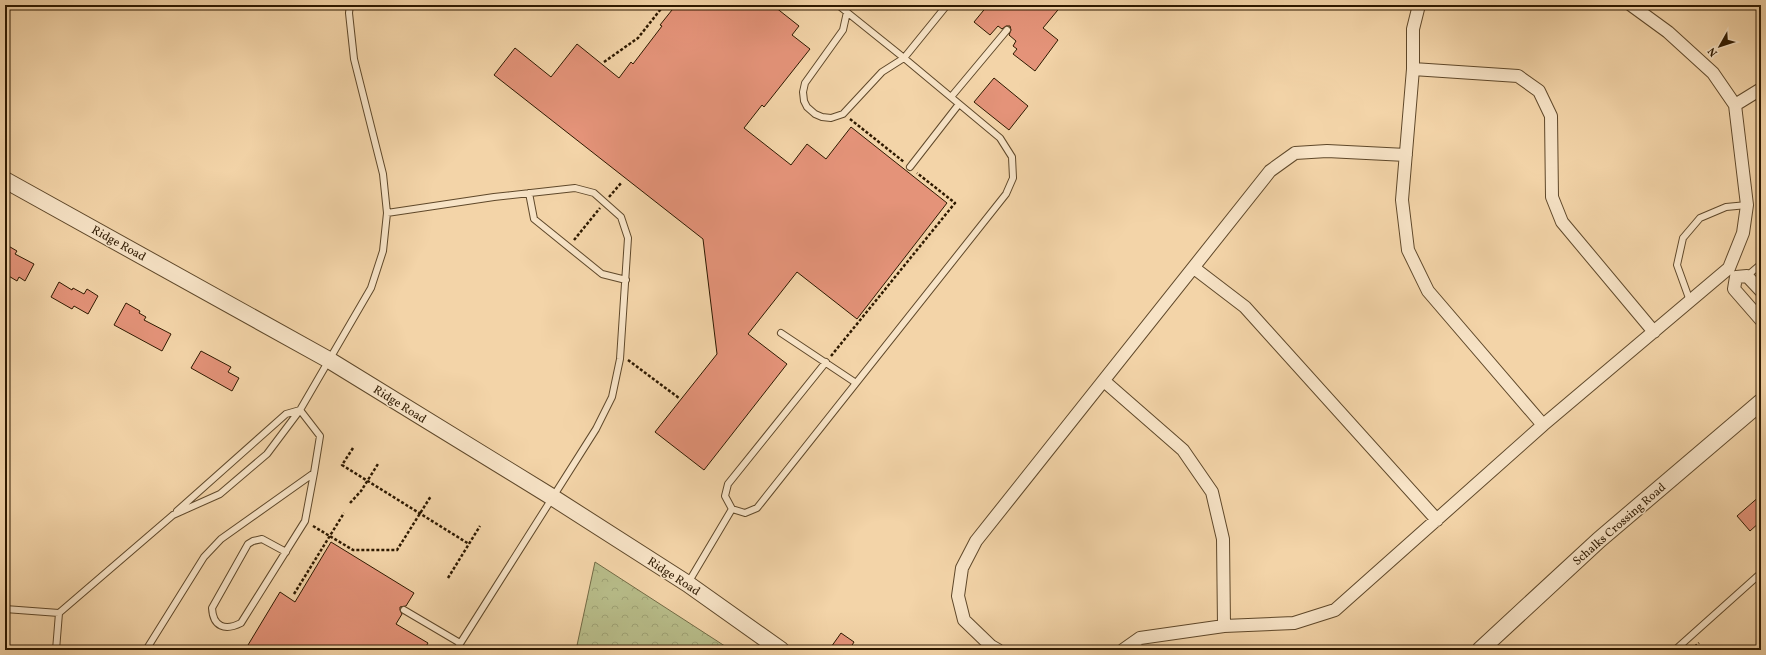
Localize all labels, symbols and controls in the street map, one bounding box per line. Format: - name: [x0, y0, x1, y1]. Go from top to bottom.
- north arrow: [1700, 26, 1740, 66]
- text: N: [1705, 44, 1722, 59]
- street label: Ridge Road: [88, 222, 149, 266]
- street label: Ridge Road: [370, 382, 429, 428]
- street label: Schalks Crossing Road: [1570, 480, 1670, 570]
- street label: Ridge Road: [644, 554, 703, 600]

